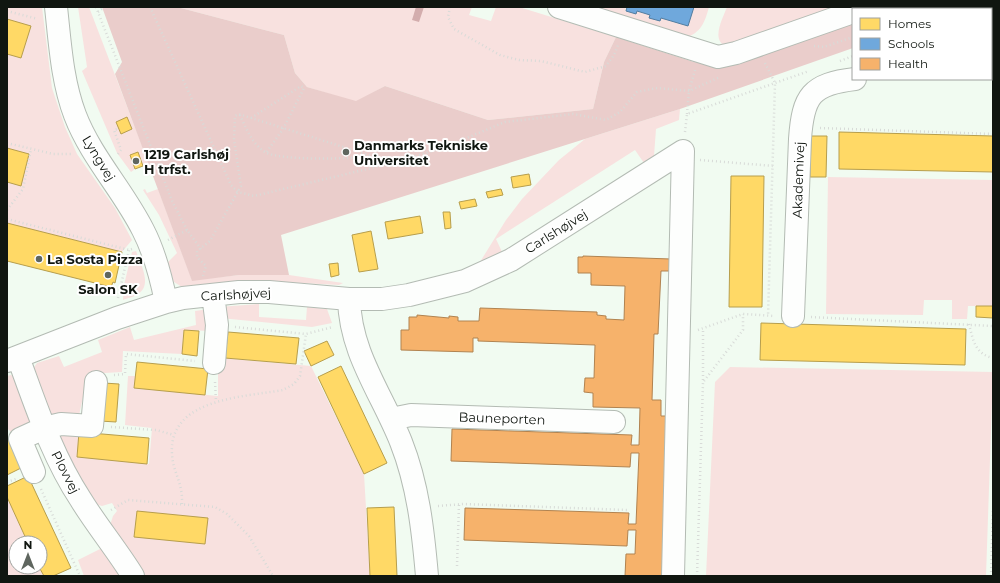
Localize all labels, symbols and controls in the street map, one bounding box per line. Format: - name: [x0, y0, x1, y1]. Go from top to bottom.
- legend: [852, 8, 992, 80]
- text: Homes: [888, 16, 931, 31]
- text: Schools: [888, 36, 934, 51]
- text: Health: [888, 56, 928, 71]
- street label: Lyngvej: [79, 132, 119, 184]
- place label: Danmarks Tekniske Universitet: [354, 137, 488, 168]
- street label: Akademivej: [789, 141, 807, 219]
- place label: 1219 Carlshøj H trfst.: [144, 146, 229, 177]
- marker: Danmarks Tekniske Universitet: [341, 147, 351, 157]
- marker: 1219 Carlshøj H trfst.: [131, 156, 141, 166]
- street label: Carlshøjvej: [522, 206, 590, 256]
- place label: La Sosta Pizza: [47, 251, 143, 267]
- marker: La Sosta Pizza: [34, 254, 44, 264]
- marker: Salon SK: [103, 270, 113, 280]
- place label: Salon SK: [78, 281, 138, 297]
- street label: Carlshøjvej: [200, 284, 272, 304]
- street label: Bauneporten: [458, 408, 546, 428]
- street label: Plovvej: [48, 448, 84, 496]
- north arrow: [8, 535, 48, 575]
- text: N: [24, 538, 32, 552]

